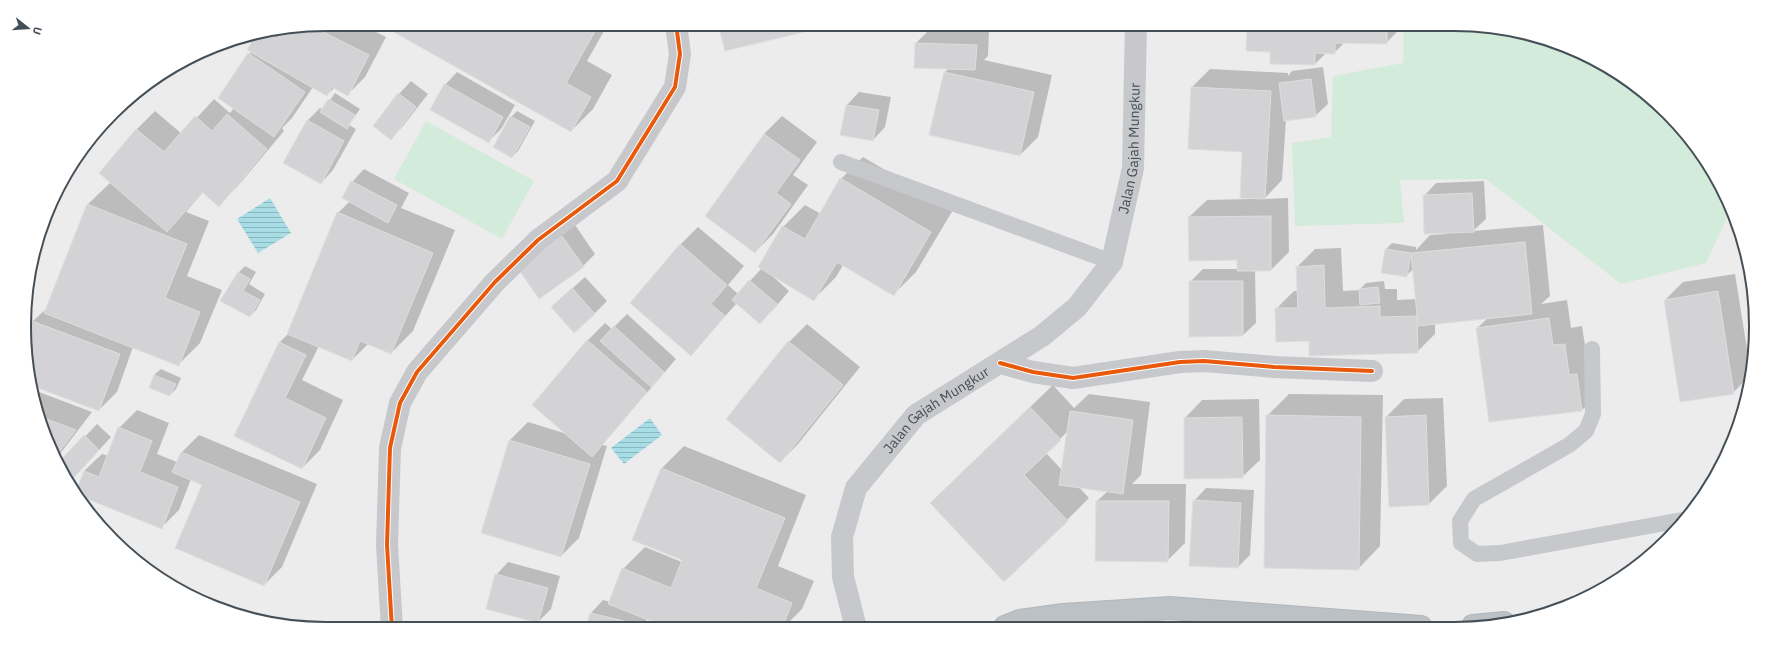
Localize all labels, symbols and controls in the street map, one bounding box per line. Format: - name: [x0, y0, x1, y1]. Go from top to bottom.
- north arrow: [8, 8, 48, 48]
- text: U: [30, 25, 45, 37]
- street label: Jalan Gajah Mungkur: [1114, 83, 1144, 215]
- street label: Jalan Gajah Mungkur: [879, 362, 993, 457]

